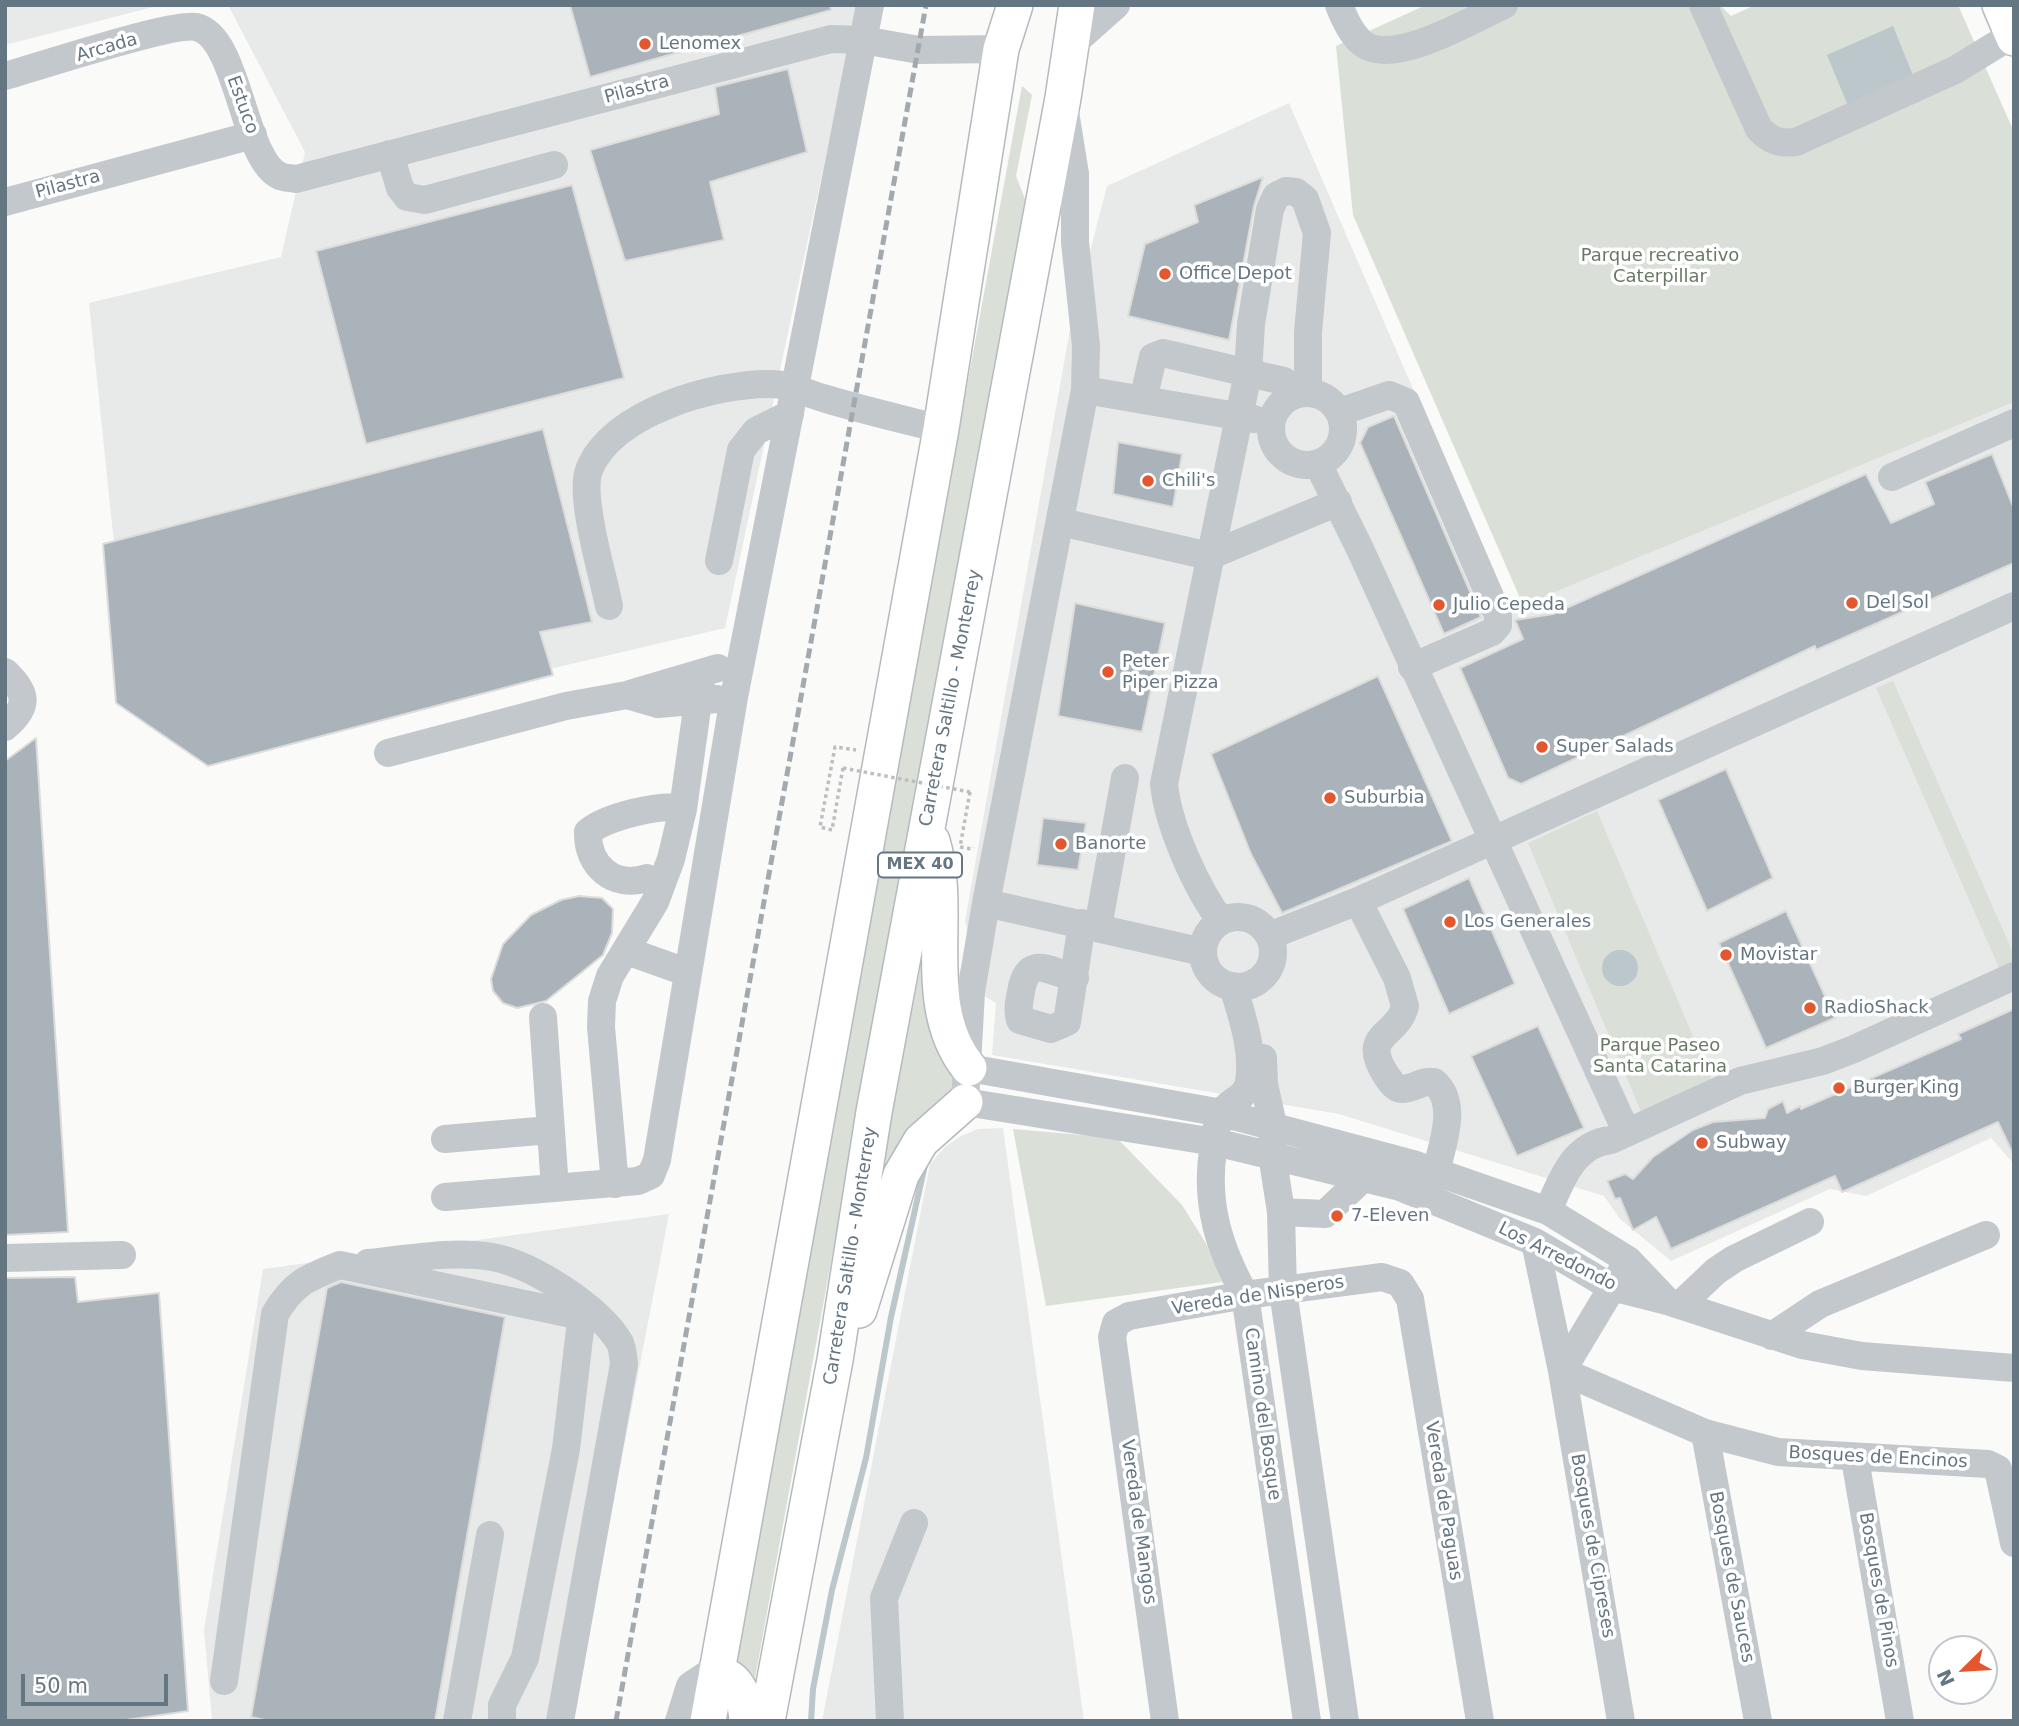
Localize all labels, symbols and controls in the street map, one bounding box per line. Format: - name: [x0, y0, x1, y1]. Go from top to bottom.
- street label: Arcada: [74, 29, 140, 67]
- place label: Lenomex: [659, 33, 741, 55]
- marker: Lenomex: [637, 36, 653, 52]
- street label: Pilastra: [602, 71, 672, 109]
- street label: Estuco: [222, 73, 262, 137]
- street label: Pilastra: [33, 166, 103, 204]
- park label: Parque recreativo Caterpillar: [1581, 245, 1739, 288]
- place label: Office Depot: [1179, 263, 1292, 285]
- marker: Office Depot: [1157, 266, 1173, 282]
- place label: Chili's: [1162, 470, 1215, 492]
- marker: Chili's: [1140, 473, 1156, 489]
- street label: Carretera Saltillo - Monterrey: [915, 568, 987, 828]
- place label: Del Sol: [1866, 592, 1929, 614]
- place label: Julio Cepeda: [1453, 594, 1565, 616]
- marker: Del Sol: [1844, 595, 1860, 611]
- marker: Julio Cepeda: [1431, 597, 1447, 613]
- place label: Peter Piper Pizza: [1122, 651, 1218, 694]
- marker: Peter Piper Pizza: [1100, 664, 1116, 680]
- place label: Super Salads: [1556, 736, 1674, 758]
- marker: Super Salads: [1534, 739, 1550, 755]
- place label: Suburbia: [1344, 787, 1425, 809]
- marker: Suburbia: [1322, 790, 1338, 806]
- place label: Banorte: [1075, 833, 1146, 855]
- marker: Banorte: [1053, 836, 1069, 852]
- road number: MEX 40: [878, 852, 962, 878]
- place label: Los Generales: [1464, 911, 1591, 933]
- marker: Los Generales: [1442, 914, 1458, 930]
- place label: Movistar: [1740, 944, 1817, 966]
- marker: Movistar: [1718, 947, 1734, 963]
- place label: RadioShack: [1824, 997, 1929, 1019]
- marker: RadioShack: [1802, 1000, 1818, 1016]
- park label: Parque Paseo Santa Catarina: [1593, 1035, 1727, 1078]
- place label: Burger King: [1853, 1077, 1959, 1099]
- marker: Burger King: [1831, 1080, 1847, 1096]
- street label: Carretera Saltillo - Monterrey: [820, 1125, 882, 1387]
- place label: Subway: [1716, 1132, 1787, 1154]
- marker: Subway: [1694, 1135, 1710, 1151]
- place label: 7-Eleven: [1351, 1205, 1430, 1227]
- marker: 7-Eleven: [1329, 1208, 1345, 1224]
- street label: Los Arredondo: [1494, 1218, 1620, 1296]
- street label: Vereda de Nisperos: [1170, 1272, 1346, 1320]
- street label: Camino del Bosque: [1239, 1326, 1285, 1502]
- street label: Vereda de Paguas: [1420, 1420, 1466, 1582]
- street label: Vereda de Mangos: [1116, 1438, 1160, 1606]
- street label: Bosques de Encinos: [1788, 1443, 1968, 1473]
- street label: Bosques de Cipreses: [1565, 1452, 1619, 1640]
- street label: Bosques de Sauces: [1704, 1489, 1758, 1665]
- street label: Bosques de Pinos: [1854, 1511, 1902, 1669]
- north arrow: [1928, 1635, 1998, 1705]
- scale bar: [24, 1660, 172, 1704]
- text: N: [1932, 1666, 1959, 1689]
- text: 50 m: [34, 1674, 88, 1698]

